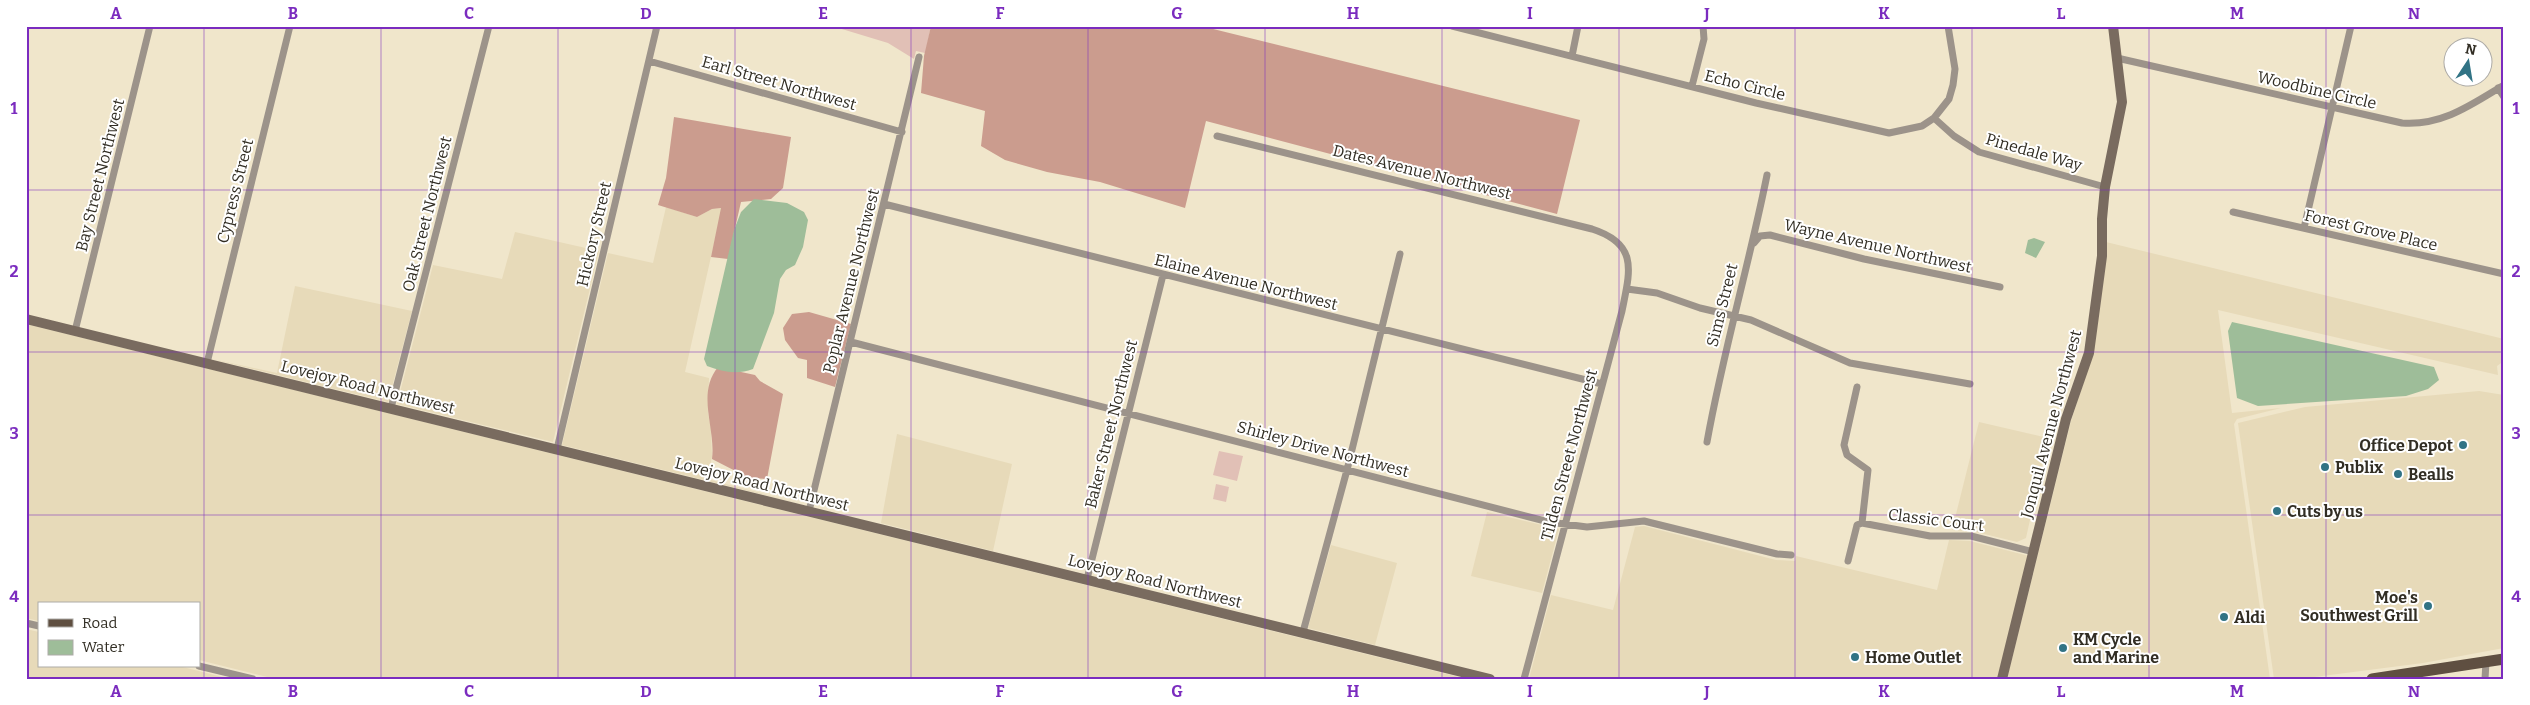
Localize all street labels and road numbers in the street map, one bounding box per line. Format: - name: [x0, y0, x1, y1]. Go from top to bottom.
- street label: Earl Street Northwest: [700, 52, 859, 114]
- street label: Echo Circle: [1703, 66, 1787, 104]
- street label: Woodbine Circle: [2256, 67, 2378, 113]
- street label: Bay Street Northwest: [72, 96, 128, 253]
- street label: Pinedale Way: [1984, 129, 2085, 175]
- street label: Oak Street Northwest: [398, 134, 456, 294]
- street label: Cypress Street: [213, 137, 257, 245]
- street label: Dates Avenue Northwest: [1331, 141, 1513, 203]
- street label: Hickory Street: [573, 179, 615, 288]
- street label: Poplar Avenue Northwest: [819, 187, 883, 375]
- street label: Forest Grove Place: [2303, 205, 2439, 255]
- street label: Wayne Avenue Northwest: [1782, 215, 1974, 277]
- street label: Elaine Avenue Northwest: [1153, 250, 1340, 314]
- street label: Sims Street: [1702, 261, 1742, 349]
- street label: Jonquil Avenue Northwest: [2016, 328, 2085, 521]
- street label: Baker Street Northwest: [1081, 337, 1141, 510]
- street label: Lovejoy Road Northwest: [279, 356, 457, 418]
- street label: Tilden Street Northwest: [1537, 367, 1601, 543]
- street label: Shirley Drive Northwest: [1235, 417, 1411, 481]
- street label: Lovejoy Road Northwest: [673, 453, 851, 515]
- street label: Classic Court: [1887, 505, 1985, 535]
- street label: Lovejoy Road Northwest: [1066, 550, 1244, 612]

